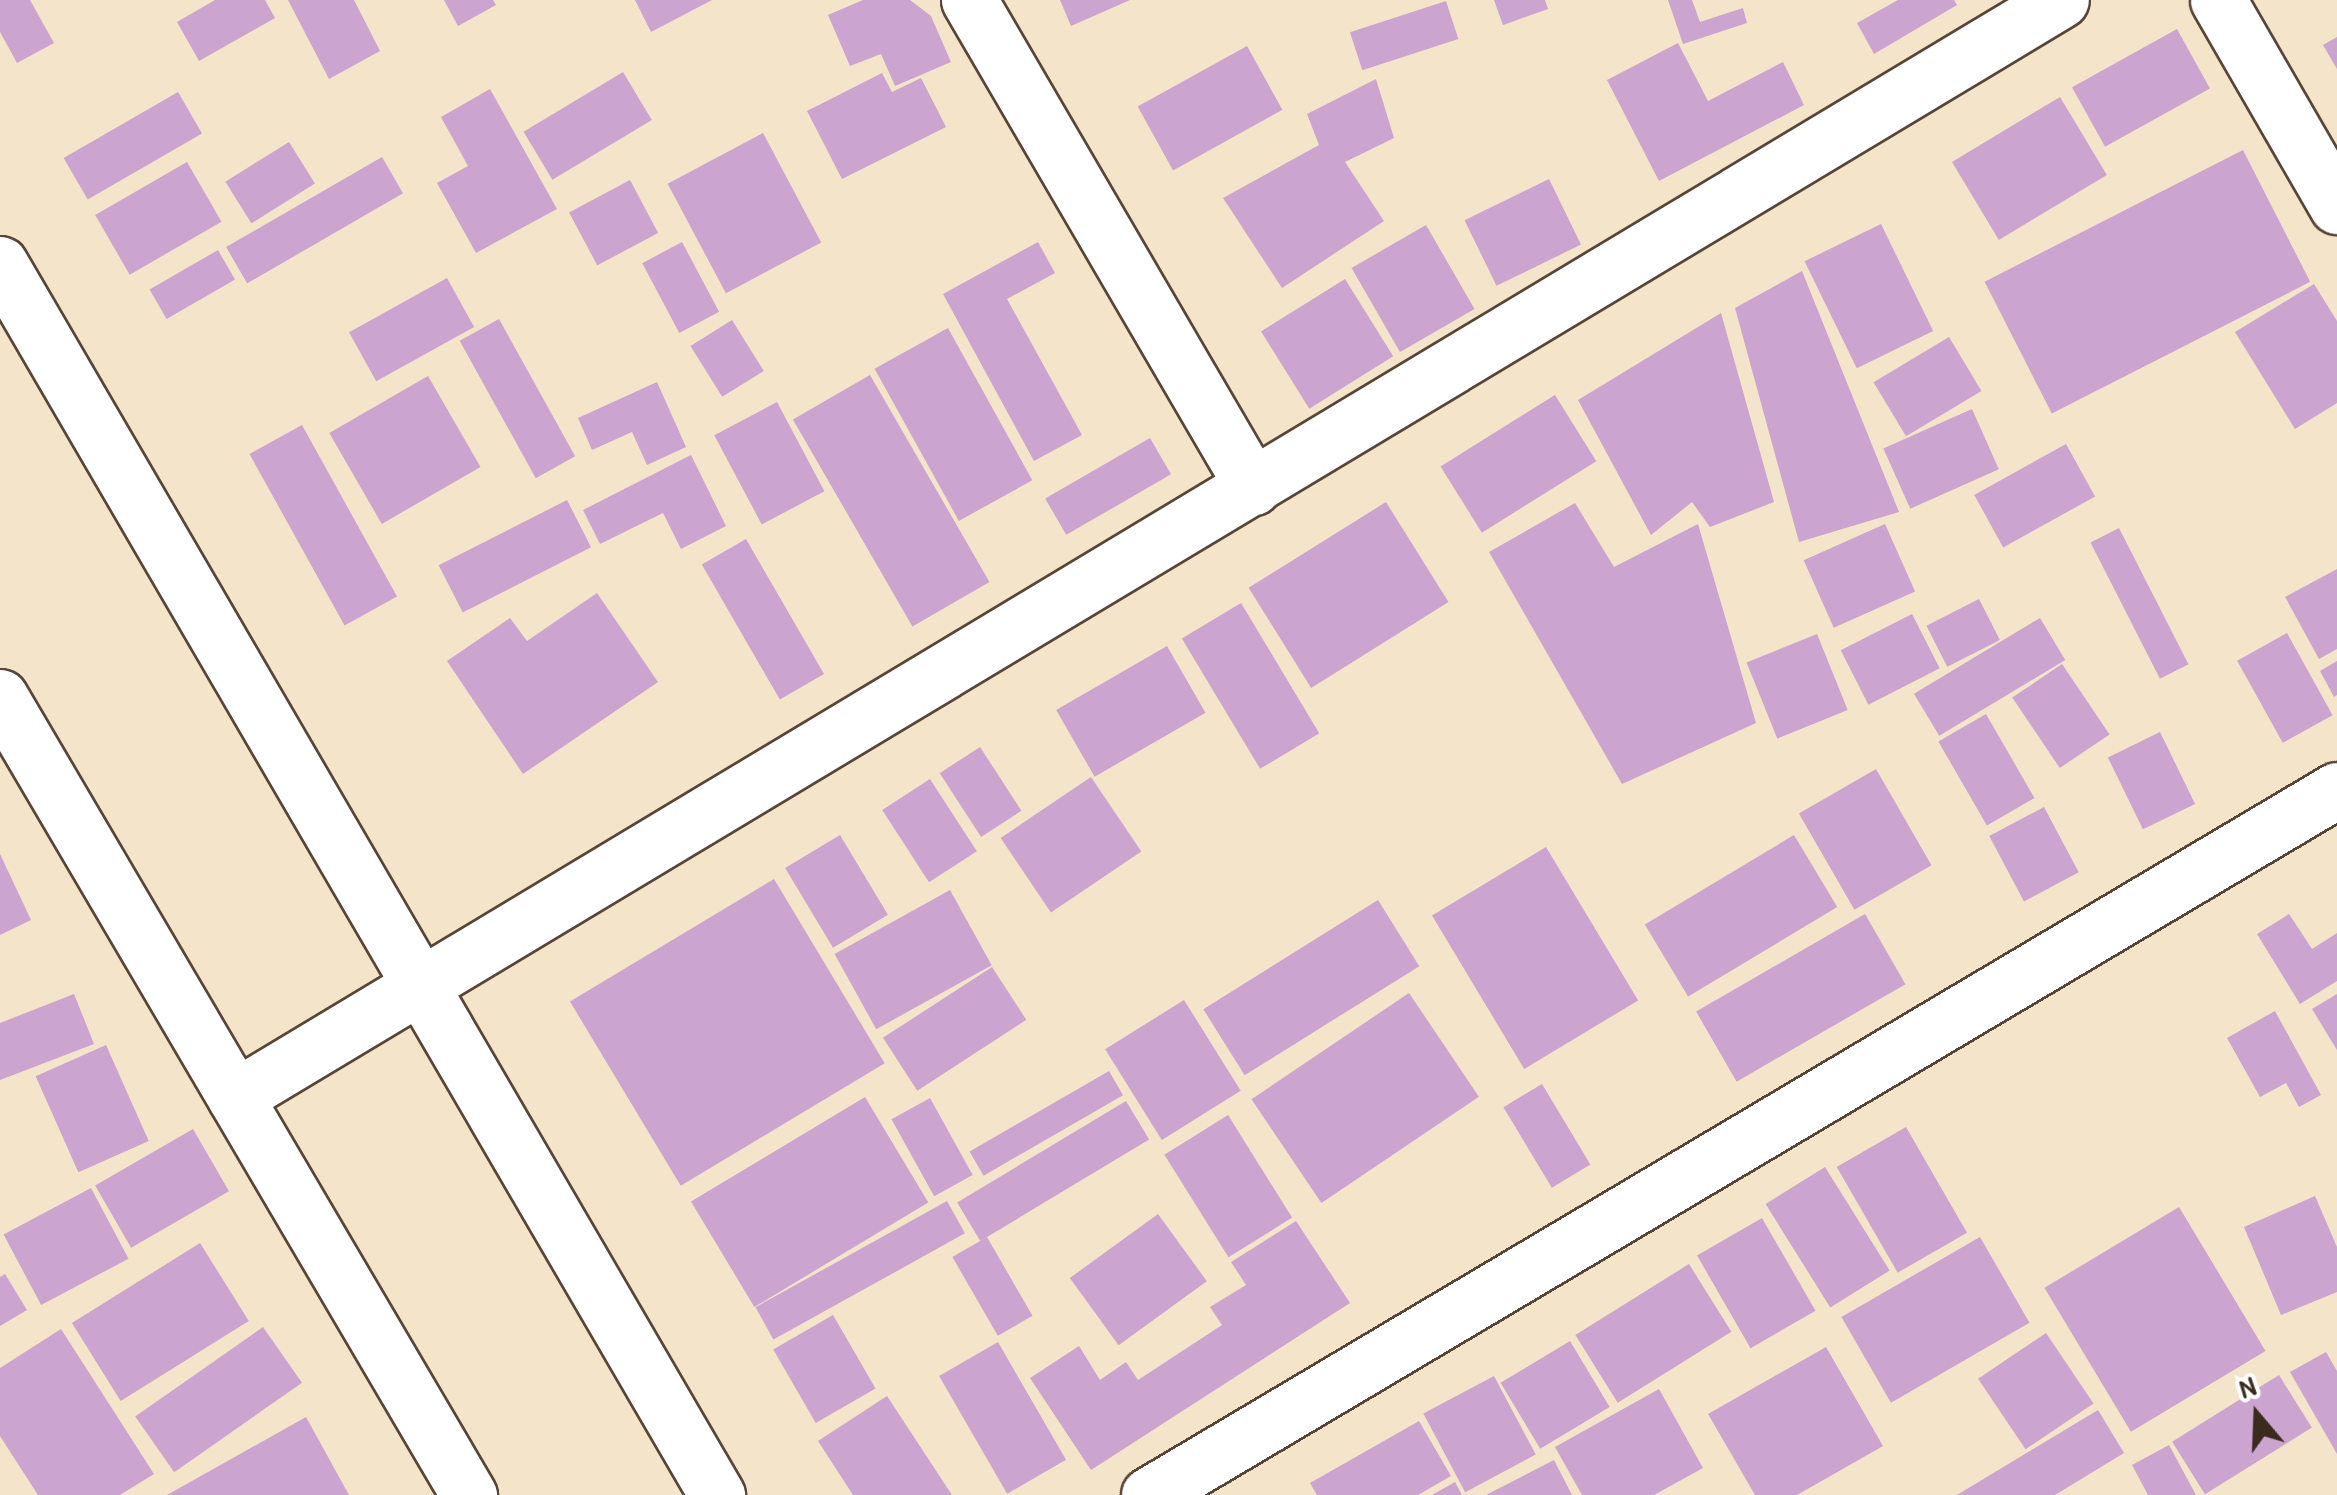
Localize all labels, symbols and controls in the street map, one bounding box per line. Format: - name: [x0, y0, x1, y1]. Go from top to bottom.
- north arrow: [2207, 1365, 2307, 1465]
- text: N: [2234, 1366, 2260, 1407]

